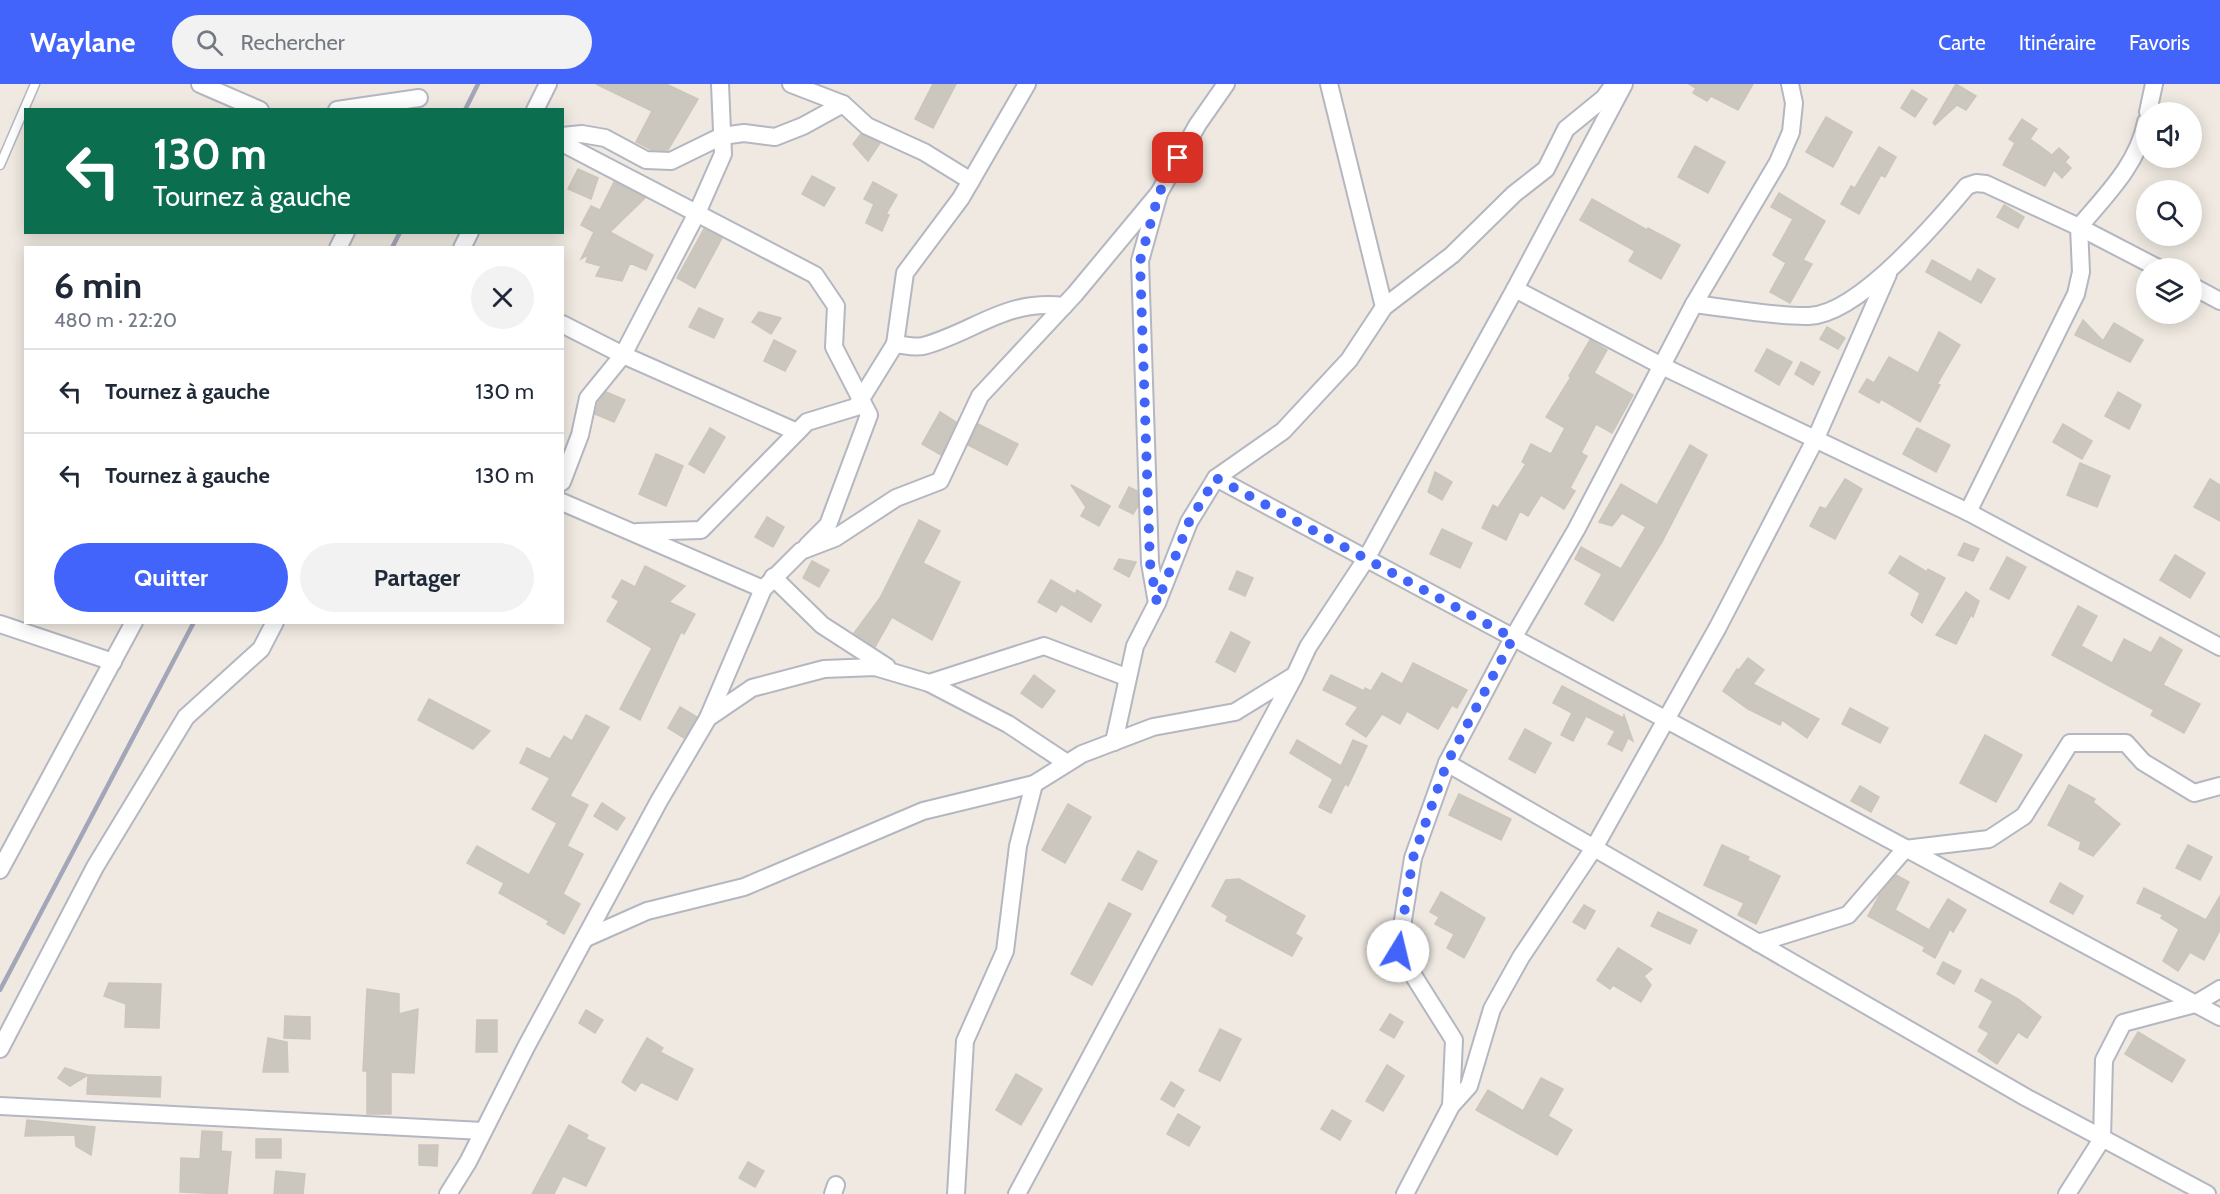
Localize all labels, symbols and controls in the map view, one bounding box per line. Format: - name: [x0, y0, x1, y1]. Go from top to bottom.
- search box: [172, 15, 592, 69]
- text: Waylane: [30, 25, 136, 59]
- icon: search: [193, 26, 226, 59]
- text: Rechercher: [241, 29, 345, 56]
- text: Carte: [1938, 30, 1986, 55]
- text: Itinéraire: [2019, 30, 2096, 55]
- text: Favoris: [2129, 30, 2190, 55]
- map controls: [2136, 102, 2202, 324]
- button: sound: [2136, 102, 2202, 168]
- text: 130 m: [153, 128, 267, 180]
- icon: left: [54, 132, 132, 210]
- pin: [1152, 132, 1203, 183]
- icon: arrive: [1161, 141, 1194, 174]
- text: Tournez à gauche: [153, 180, 351, 213]
- button: search: [2136, 180, 2202, 246]
- button: layers: [2136, 258, 2202, 324]
- text: 6 min: [54, 263, 142, 307]
- button: close: [471, 266, 534, 329]
- text: 480 m · 22:20: [54, 308, 177, 332]
- icon: left: [54, 375, 87, 408]
- text: Tournez à gauche: [105, 378, 270, 405]
- text: 130 m: [475, 378, 534, 405]
- icon: left: [54, 459, 87, 492]
- text: Tournez à gauche: [105, 462, 270, 489]
- text: 130 m: [475, 462, 534, 489]
- button: Quitter: [54, 543, 288, 612]
- button: Partager: [300, 543, 534, 612]
- position arrow: [1366, 919, 1430, 983]

